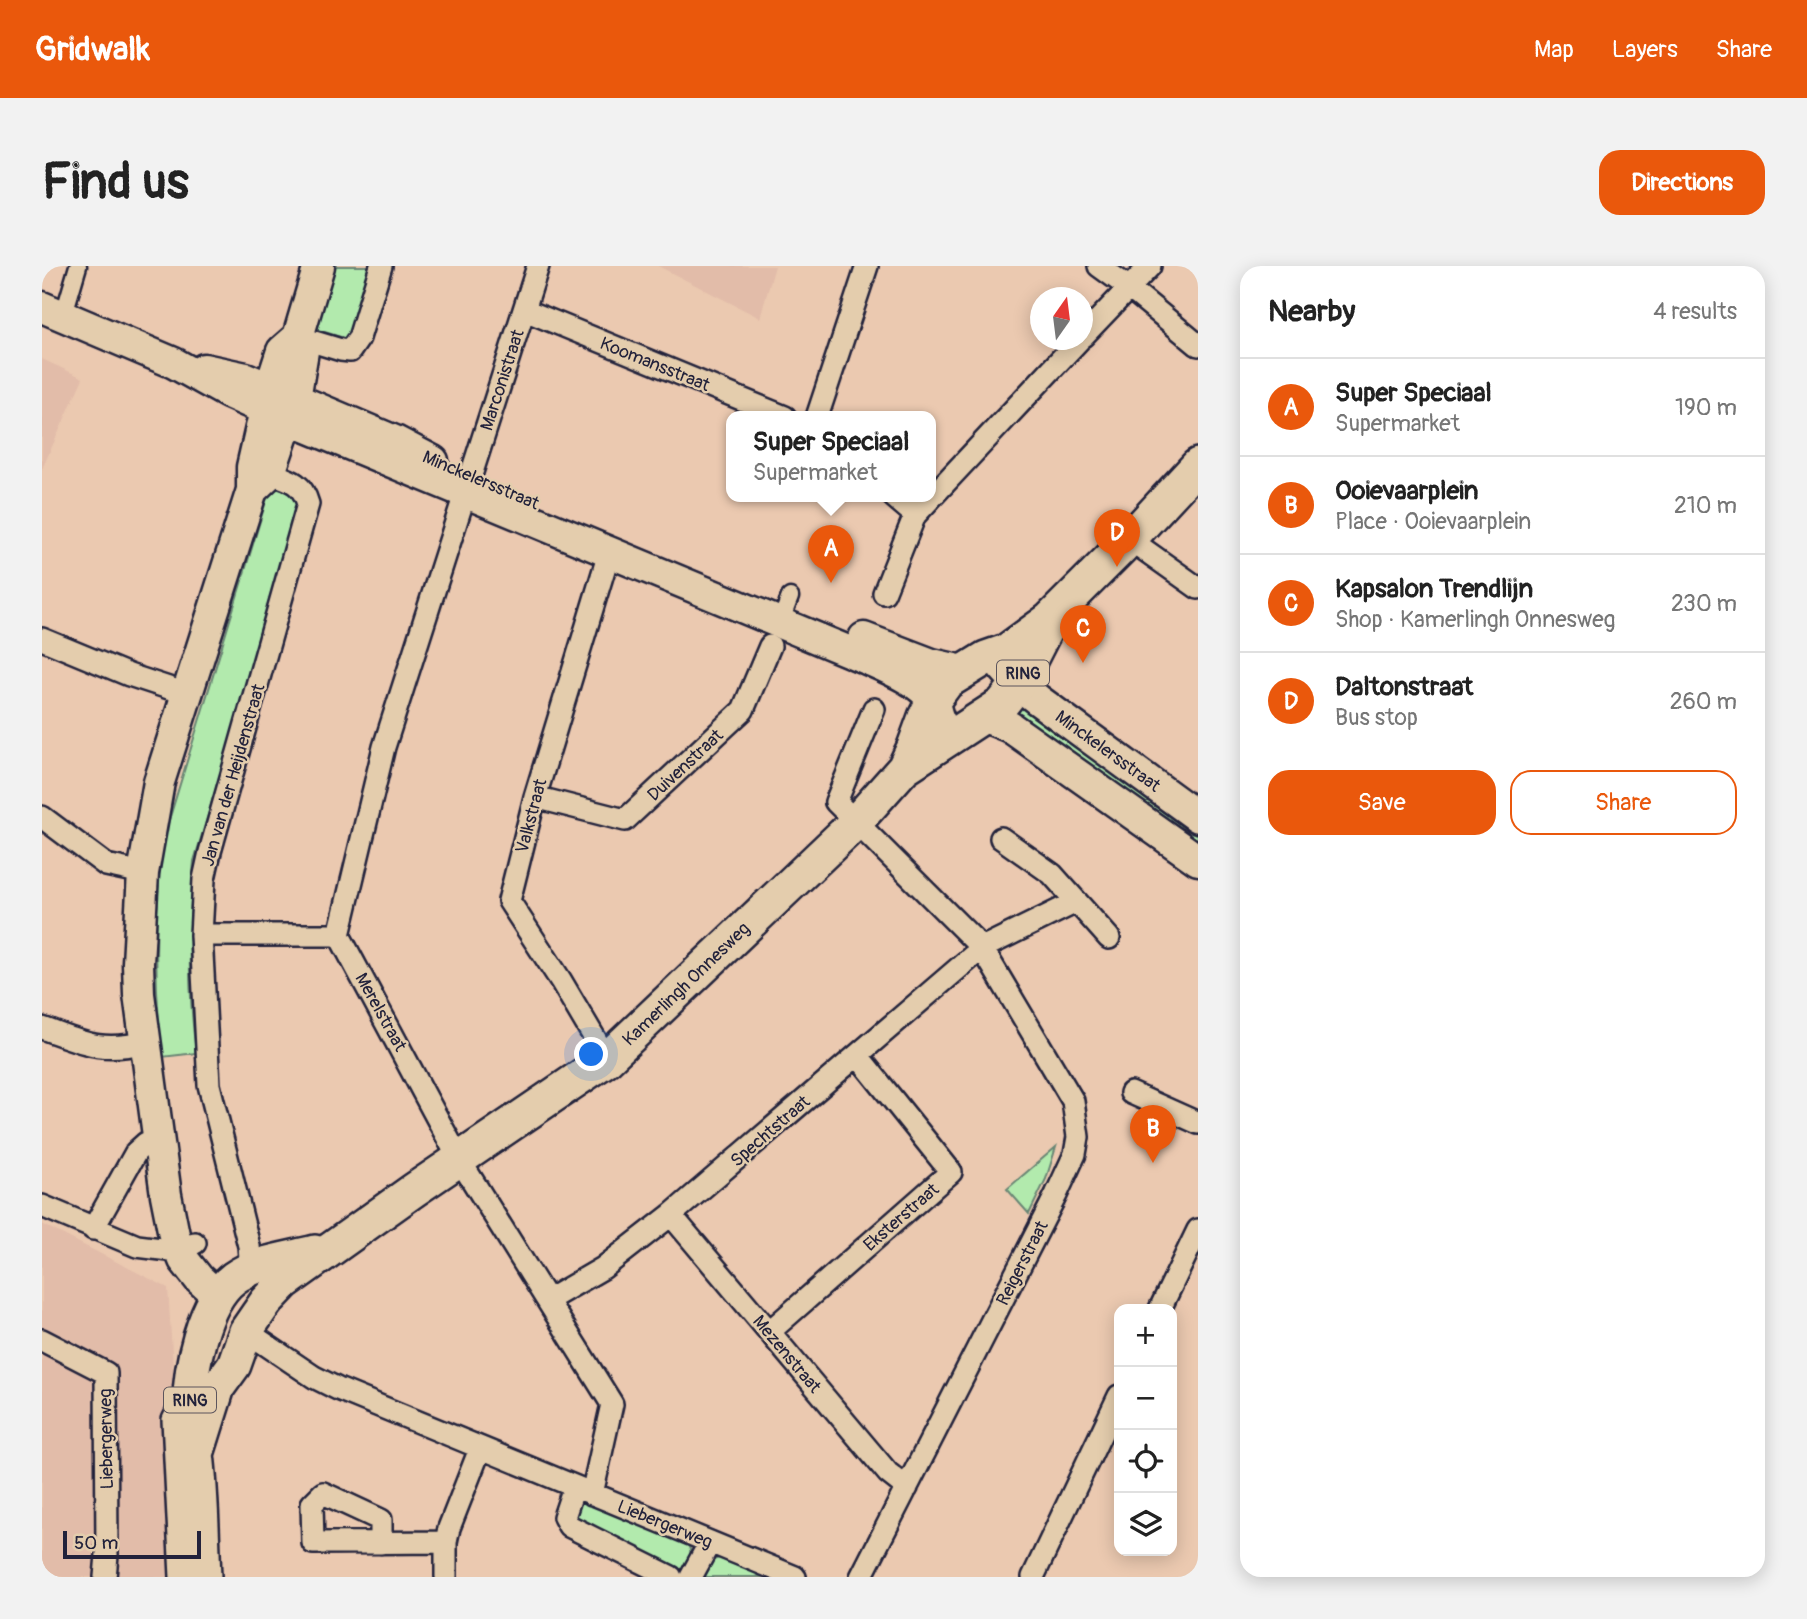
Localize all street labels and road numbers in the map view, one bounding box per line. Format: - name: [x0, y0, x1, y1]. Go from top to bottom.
- street label: Marconistraat: [475, 326, 530, 434]
- street label: Koomansstraat: [596, 332, 714, 397]
- street label: Minckelersstraat: [419, 446, 543, 516]
- road number: RING: [997, 660, 1049, 686]
- street label: Jan van der Heijdenstraat: [196, 681, 271, 869]
- street label: Minckelersstraat: [1051, 706, 1165, 798]
- street label: Duivenstraat: [643, 724, 729, 806]
- street label: Valkstraat: [511, 776, 553, 856]
- street label: Kamerlingh Onnesweg: [618, 918, 755, 1051]
- street label: Merelstraat: [350, 969, 412, 1056]
- street label: Spechtstraat: [726, 1090, 815, 1172]
- street label: Eksterstraat: [859, 1178, 944, 1256]
- street label: Reigerstraat: [991, 1216, 1054, 1309]
- street label: Mezenstraat: [747, 1311, 826, 1399]
- street label: Liebergerweg: [94, 1388, 119, 1490]
- road number: RING: [164, 1388, 216, 1412]
- street label: Liebergerweg: [614, 1495, 716, 1554]

